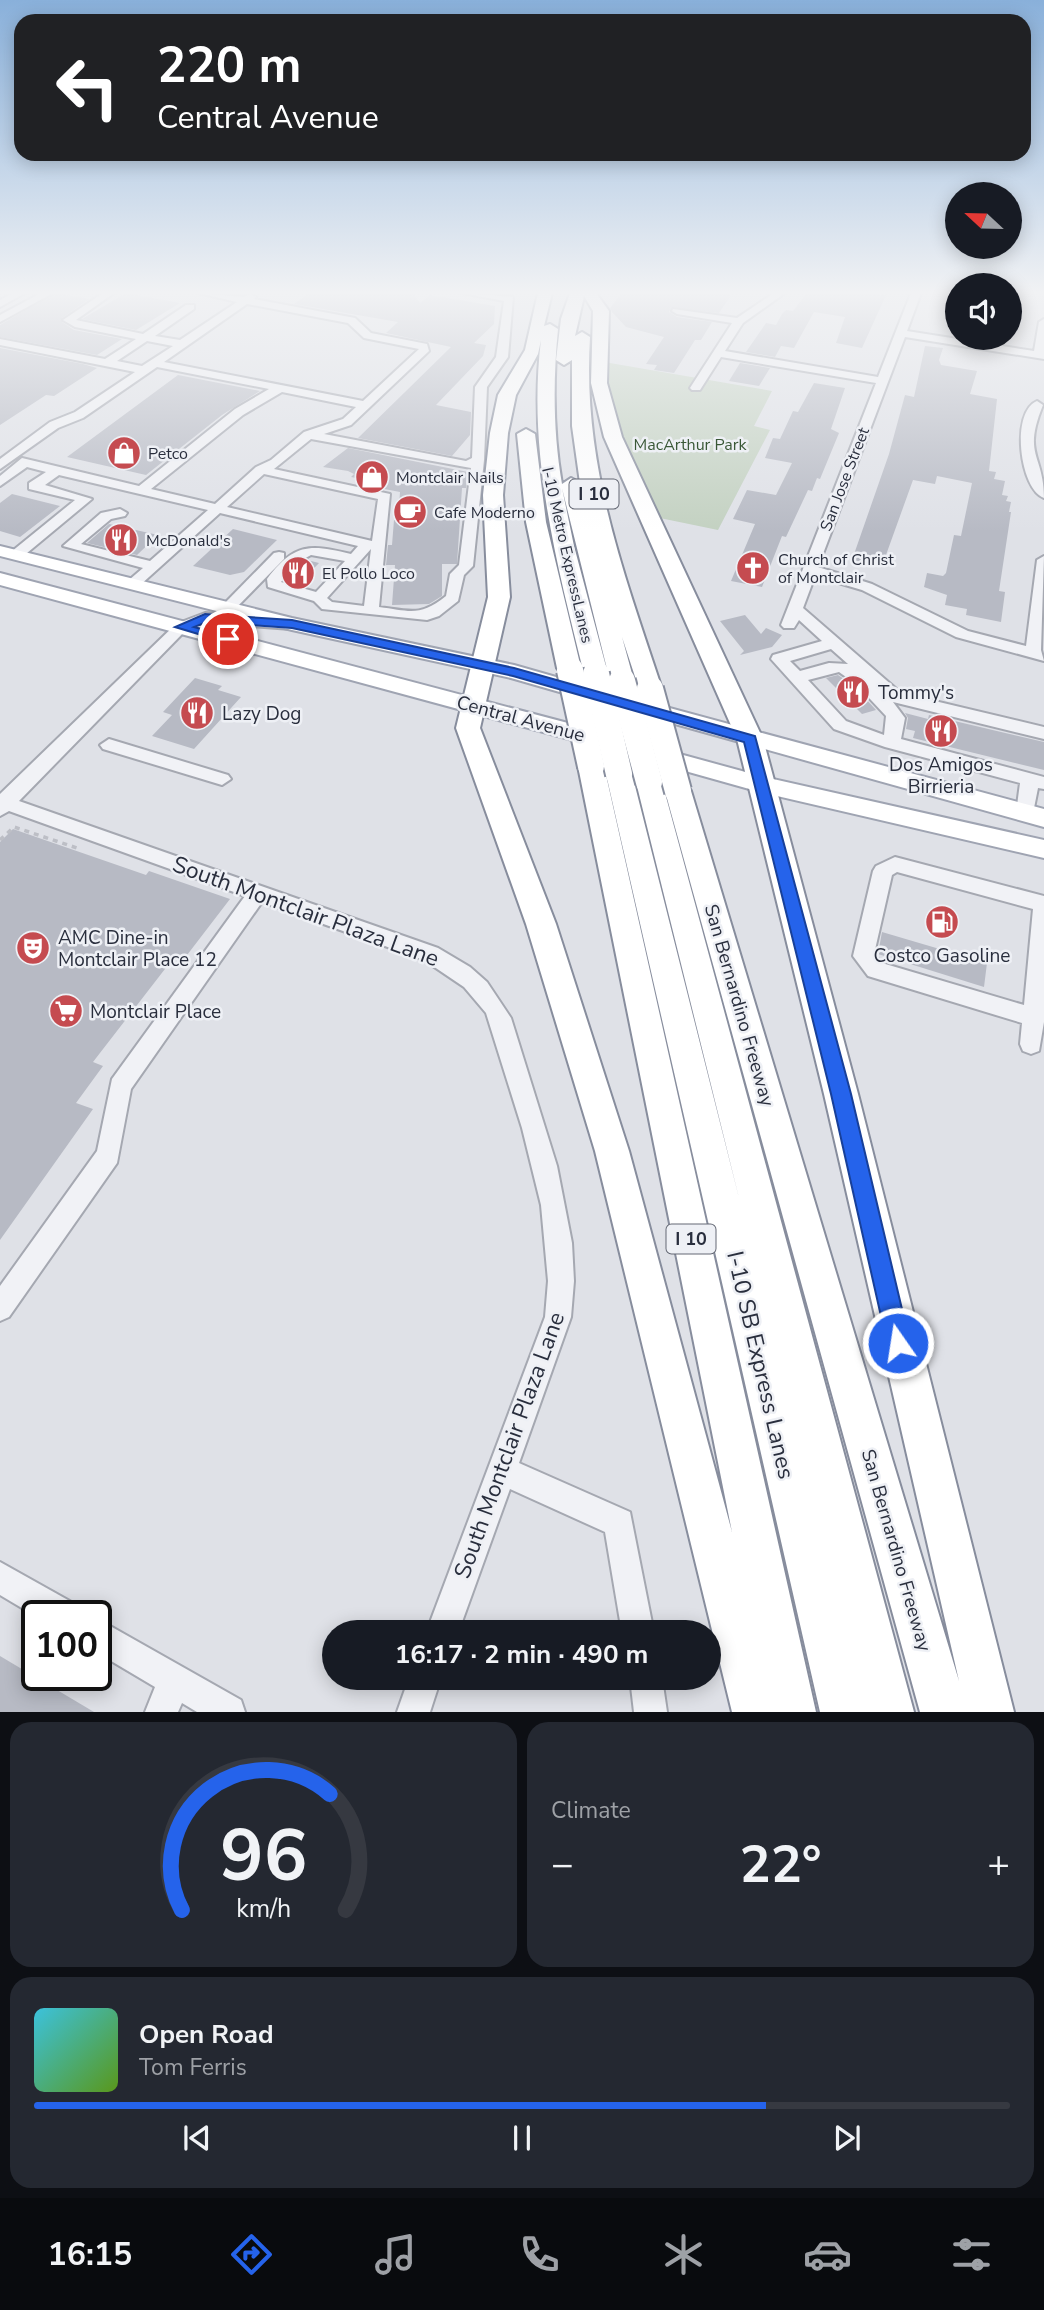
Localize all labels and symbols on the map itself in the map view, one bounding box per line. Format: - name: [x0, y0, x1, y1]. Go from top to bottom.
- north arrow: [945, 182, 1022, 259]
- street label: San Jose Street: [815, 424, 875, 534]
- shop icon: Petco: [105, 434, 143, 472]
- park label: MacArthur Park: [634, 434, 747, 456]
- place label: Petco: [148, 443, 188, 465]
- shop icon: Montclair Nails: [353, 458, 391, 496]
- street label: I-10 Metro ExpressLanes: [536, 465, 598, 645]
- place label: Montclair Nails: [396, 467, 504, 489]
- road number: I 10: [570, 480, 618, 508]
- cafe icon: Cafe Moderno: [391, 493, 429, 531]
- place label: Cafe Moderno: [434, 502, 535, 524]
- restaurant icon: McDonald's: [102, 521, 140, 559]
- place label: McDonald's: [146, 530, 231, 552]
- church icon: Church of Christ of Montclair: [734, 549, 772, 587]
- place label: Church of Christ of Montclair: [778, 549, 894, 589]
- restaurant icon: El Pollo Loco: [279, 554, 317, 592]
- place label: El Pollo Loco: [322, 563, 415, 585]
- pin: [198, 609, 258, 669]
- restaurant icon: Tommy's: [834, 673, 872, 711]
- place label: Tommy's: [878, 680, 954, 706]
- street label: Central Avenue: [454, 689, 588, 749]
- restaurant icon: Lazy Dog: [178, 694, 216, 732]
- place label: Lazy Dog: [222, 701, 302, 727]
- restaurant icon: Dos Amigos Birrieria: [922, 712, 960, 750]
- place label: Dos Amigos Birrieria: [889, 752, 993, 800]
- street label: South Montclair Plaza Lane: [168, 849, 443, 974]
- street label: San Bernardino Freeway: [698, 901, 780, 1110]
- fuel station icon: Costco Gasoline: [923, 903, 961, 941]
- place label: AMC Dine-in Montclair Place 12: [58, 925, 217, 973]
- theatre icon: AMC Dine-in Montclair Place 12: [14, 929, 52, 967]
- place label: Costco Gasoline: [874, 943, 1010, 969]
- supermarket icon: Montclair Place: [47, 992, 85, 1030]
- place label: Montclair Place: [90, 999, 221, 1025]
- road number: I 10: [666, 1224, 716, 1254]
- street label: I-10 SB Express Lanes: [719, 1248, 802, 1482]
- position arrow: [861, 1306, 935, 1380]
- street label: South Montclair Plaza Lane: [447, 1308, 572, 1583]
- street label: San Bernardino Freeway: [855, 1446, 937, 1655]
- speed limit sign: 100: [21, 1600, 112, 1691]

